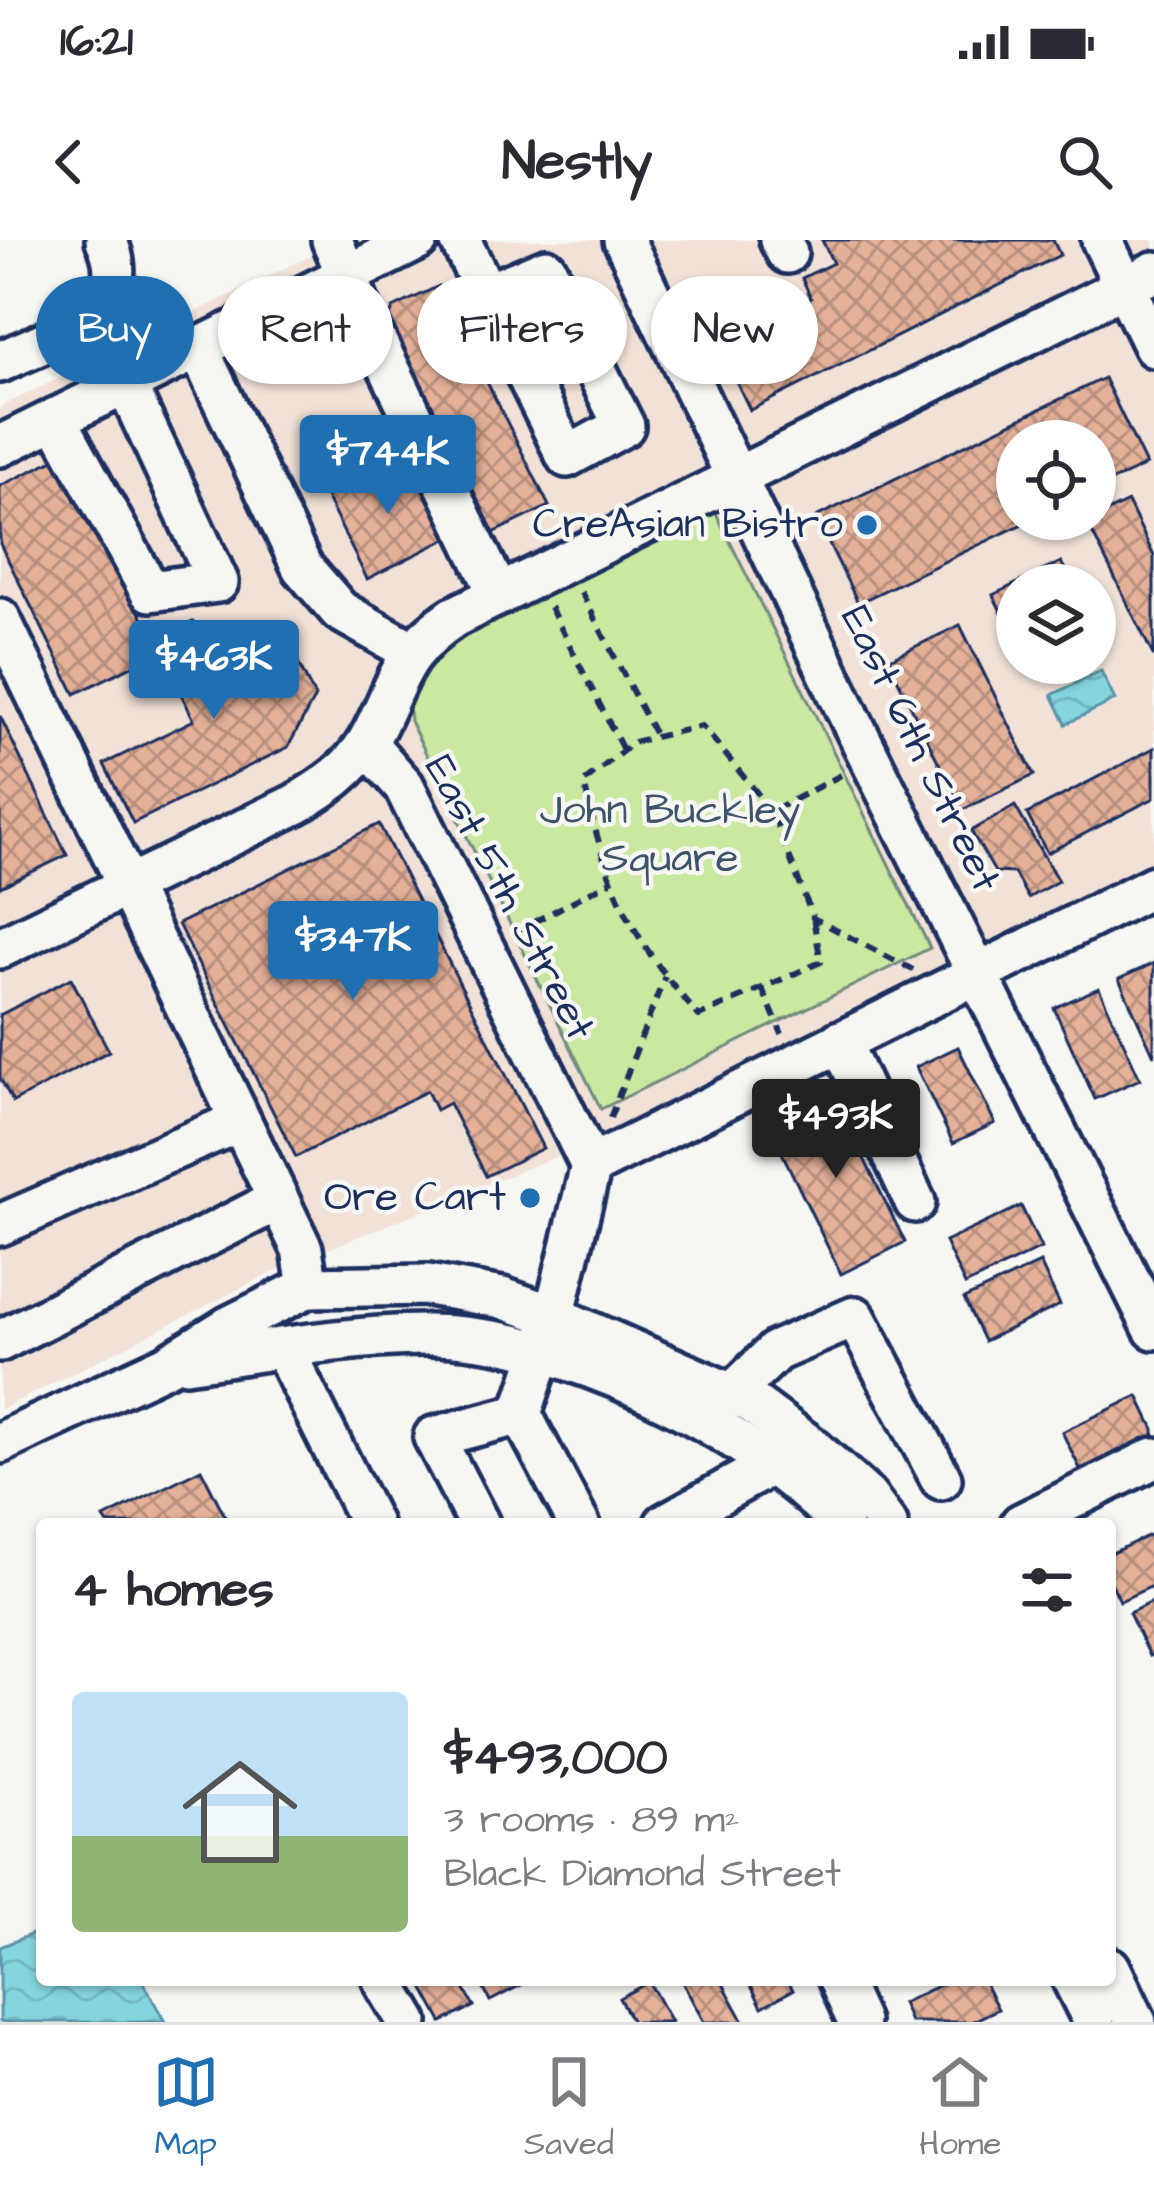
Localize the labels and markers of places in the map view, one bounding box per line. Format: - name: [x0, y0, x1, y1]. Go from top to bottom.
- pin: $744K: [304, 415, 472, 517]
- place label: CreAsian Bistro: [533, 496, 843, 554]
- marker: CreAsian Bistro: [854, 512, 880, 538]
- pin: $463K: [130, 620, 298, 722]
- pin: $347K: [269, 901, 437, 1003]
- pin: $493K: [752, 1079, 920, 1181]
- place label: Ore Cart: [324, 1169, 506, 1227]
- marker: Ore Cart: [517, 1185, 543, 1211]

